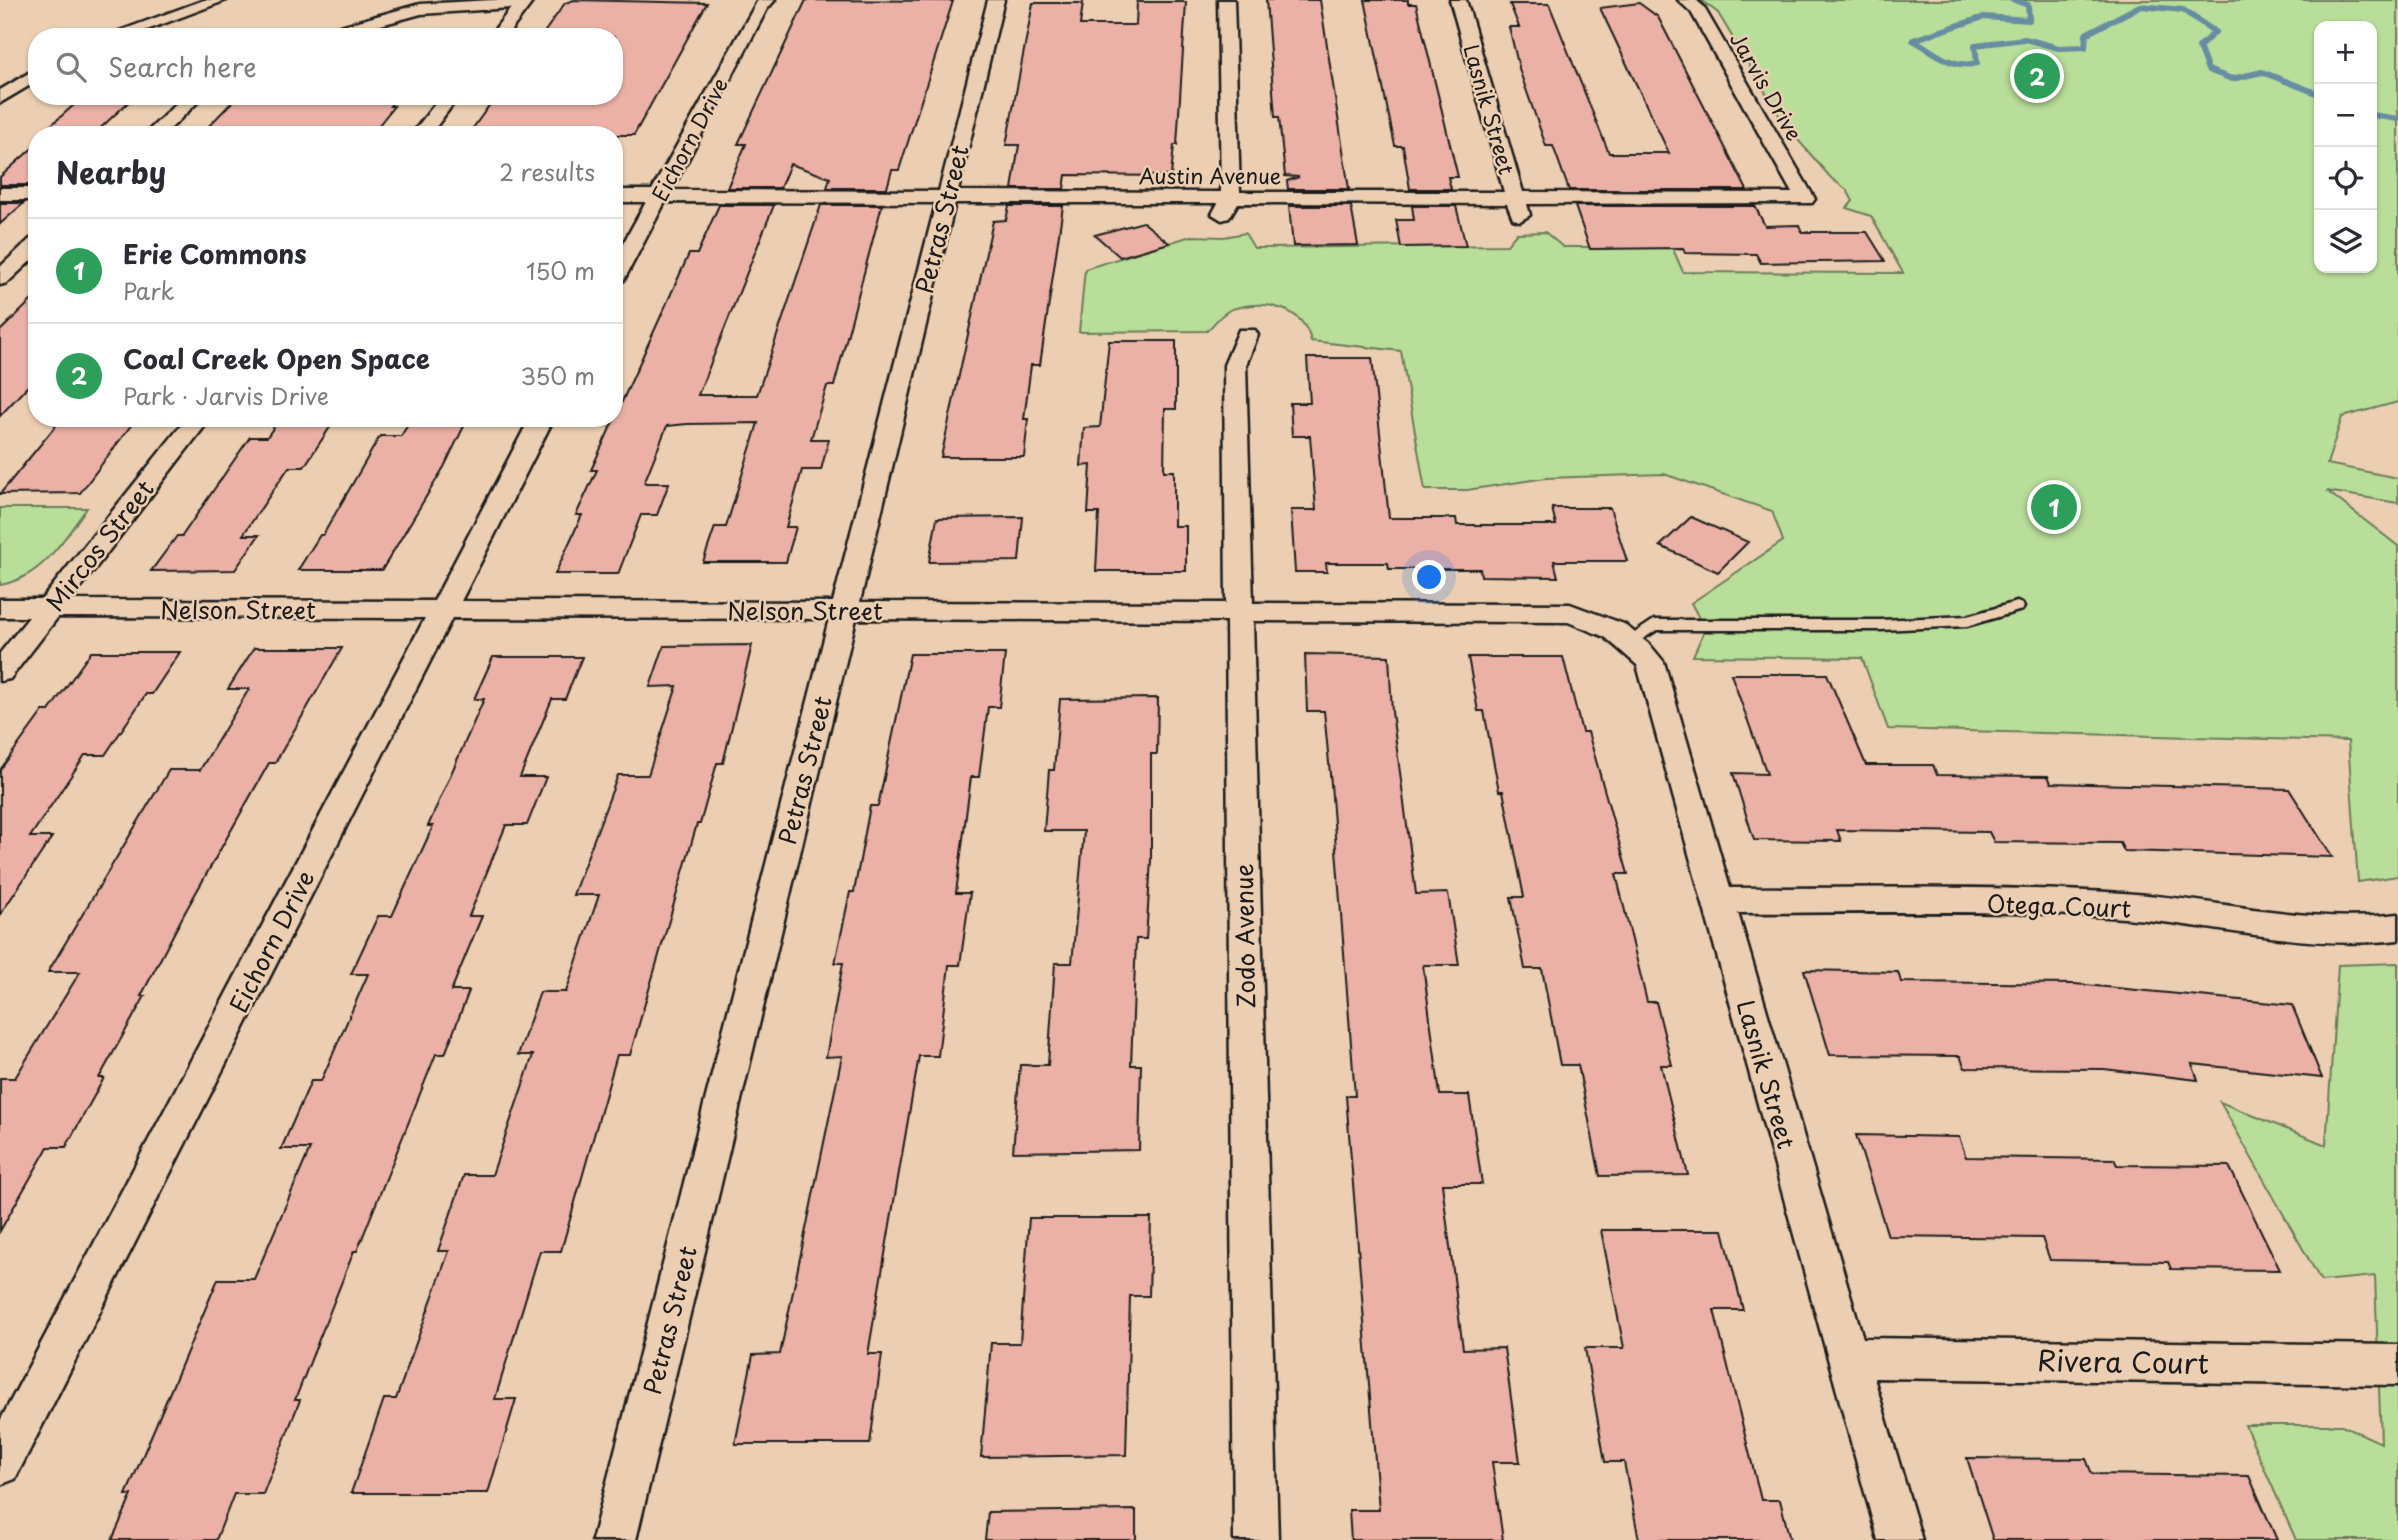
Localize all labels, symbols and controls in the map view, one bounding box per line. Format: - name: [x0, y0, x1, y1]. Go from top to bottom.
- map controls: [2314, 21, 2377, 273]
- button: +: [2314, 21, 2377, 84]
- street label: Jarvis Drive: [1723, 26, 1811, 146]
- search box: [28, 28, 623, 105]
- street label: Lasnik Street: [1456, 40, 1524, 178]
- text: Search here: [108, 47, 257, 86]
- icon: search: [52, 48, 90, 86]
- pin: 2: [2014, 50, 2060, 102]
- street label: Eichorn Drive: [643, 71, 735, 207]
- button: −: [2314, 84, 2377, 147]
- street label: Petras Street: [905, 141, 977, 297]
- button: locate: [2314, 147, 2377, 210]
- text: Nearby: [56, 149, 166, 194]
- text: 2 results: [499, 154, 595, 189]
- street label: Austin Avenue: [1139, 159, 1281, 191]
- button: layers: [2314, 210, 2377, 273]
- text: Erie Commons: [123, 234, 307, 273]
- text: 1: [74, 253, 85, 288]
- text: 150 m: [526, 253, 595, 288]
- text: Park: [123, 273, 174, 308]
- text: Coal Creek Open Space: [123, 339, 430, 378]
- text: 2: [71, 358, 87, 393]
- text: 350 m: [520, 358, 595, 393]
- text: Park · Jarvis Drive: [123, 378, 329, 413]
- street label: Mircos Street: [36, 472, 162, 618]
- pin: 1: [2031, 481, 2077, 533]
- your location: [1412, 560, 1446, 594]
- street label: Nelson Street: [160, 591, 316, 627]
- street label: Nelson Street: [727, 592, 883, 628]
- street label: Petras Street: [768, 692, 840, 848]
- street label: Zodo Avenue: [1225, 863, 1263, 1009]
- street label: Eichorn Drive: [220, 864, 322, 1018]
- street label: Otega Court: [1986, 884, 2132, 926]
- street label: Lasnik Street: [1729, 996, 1805, 1152]
- street label: Petras Street: [633, 1242, 705, 1398]
- street label: Rivera Court: [2037, 1338, 2209, 1384]

